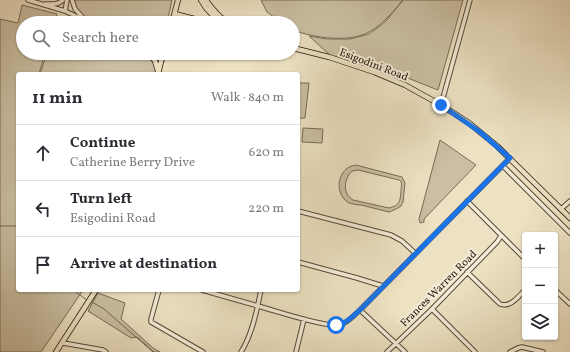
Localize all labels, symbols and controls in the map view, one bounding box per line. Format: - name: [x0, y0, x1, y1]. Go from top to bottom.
- search box: [16, 16, 300, 60]
- icon: search: [30, 27, 52, 49]
- text: Search here: [62, 28, 139, 49]
- street label: Esigodini Road: [337, 45, 410, 85]
- text: 11 min: [32, 87, 83, 110]
- text: Walk · 840 m: [211, 89, 284, 107]
- route end: [432, 96, 450, 114]
- text: Continue: [70, 133, 135, 154]
- icon: ahead: [32, 142, 54, 164]
- text: 620 m: [249, 144, 284, 162]
- text: Catherine Berry Drive: [70, 154, 195, 172]
- text: Turn left: [70, 189, 132, 210]
- icon: left: [32, 198, 54, 220]
- text: 220 m: [248, 200, 284, 218]
- text: Esigodini Road: [70, 210, 156, 228]
- map controls: [522, 232, 558, 340]
- button: +: [522, 232, 558, 268]
- street label: Frances Warren Road: [397, 247, 481, 331]
- icon: arrive: [32, 254, 54, 276]
- text: Arrive at destination: [70, 254, 217, 275]
- button: −: [522, 268, 558, 304]
- button: layers: [522, 304, 558, 340]
- route start: [327, 316, 345, 334]

